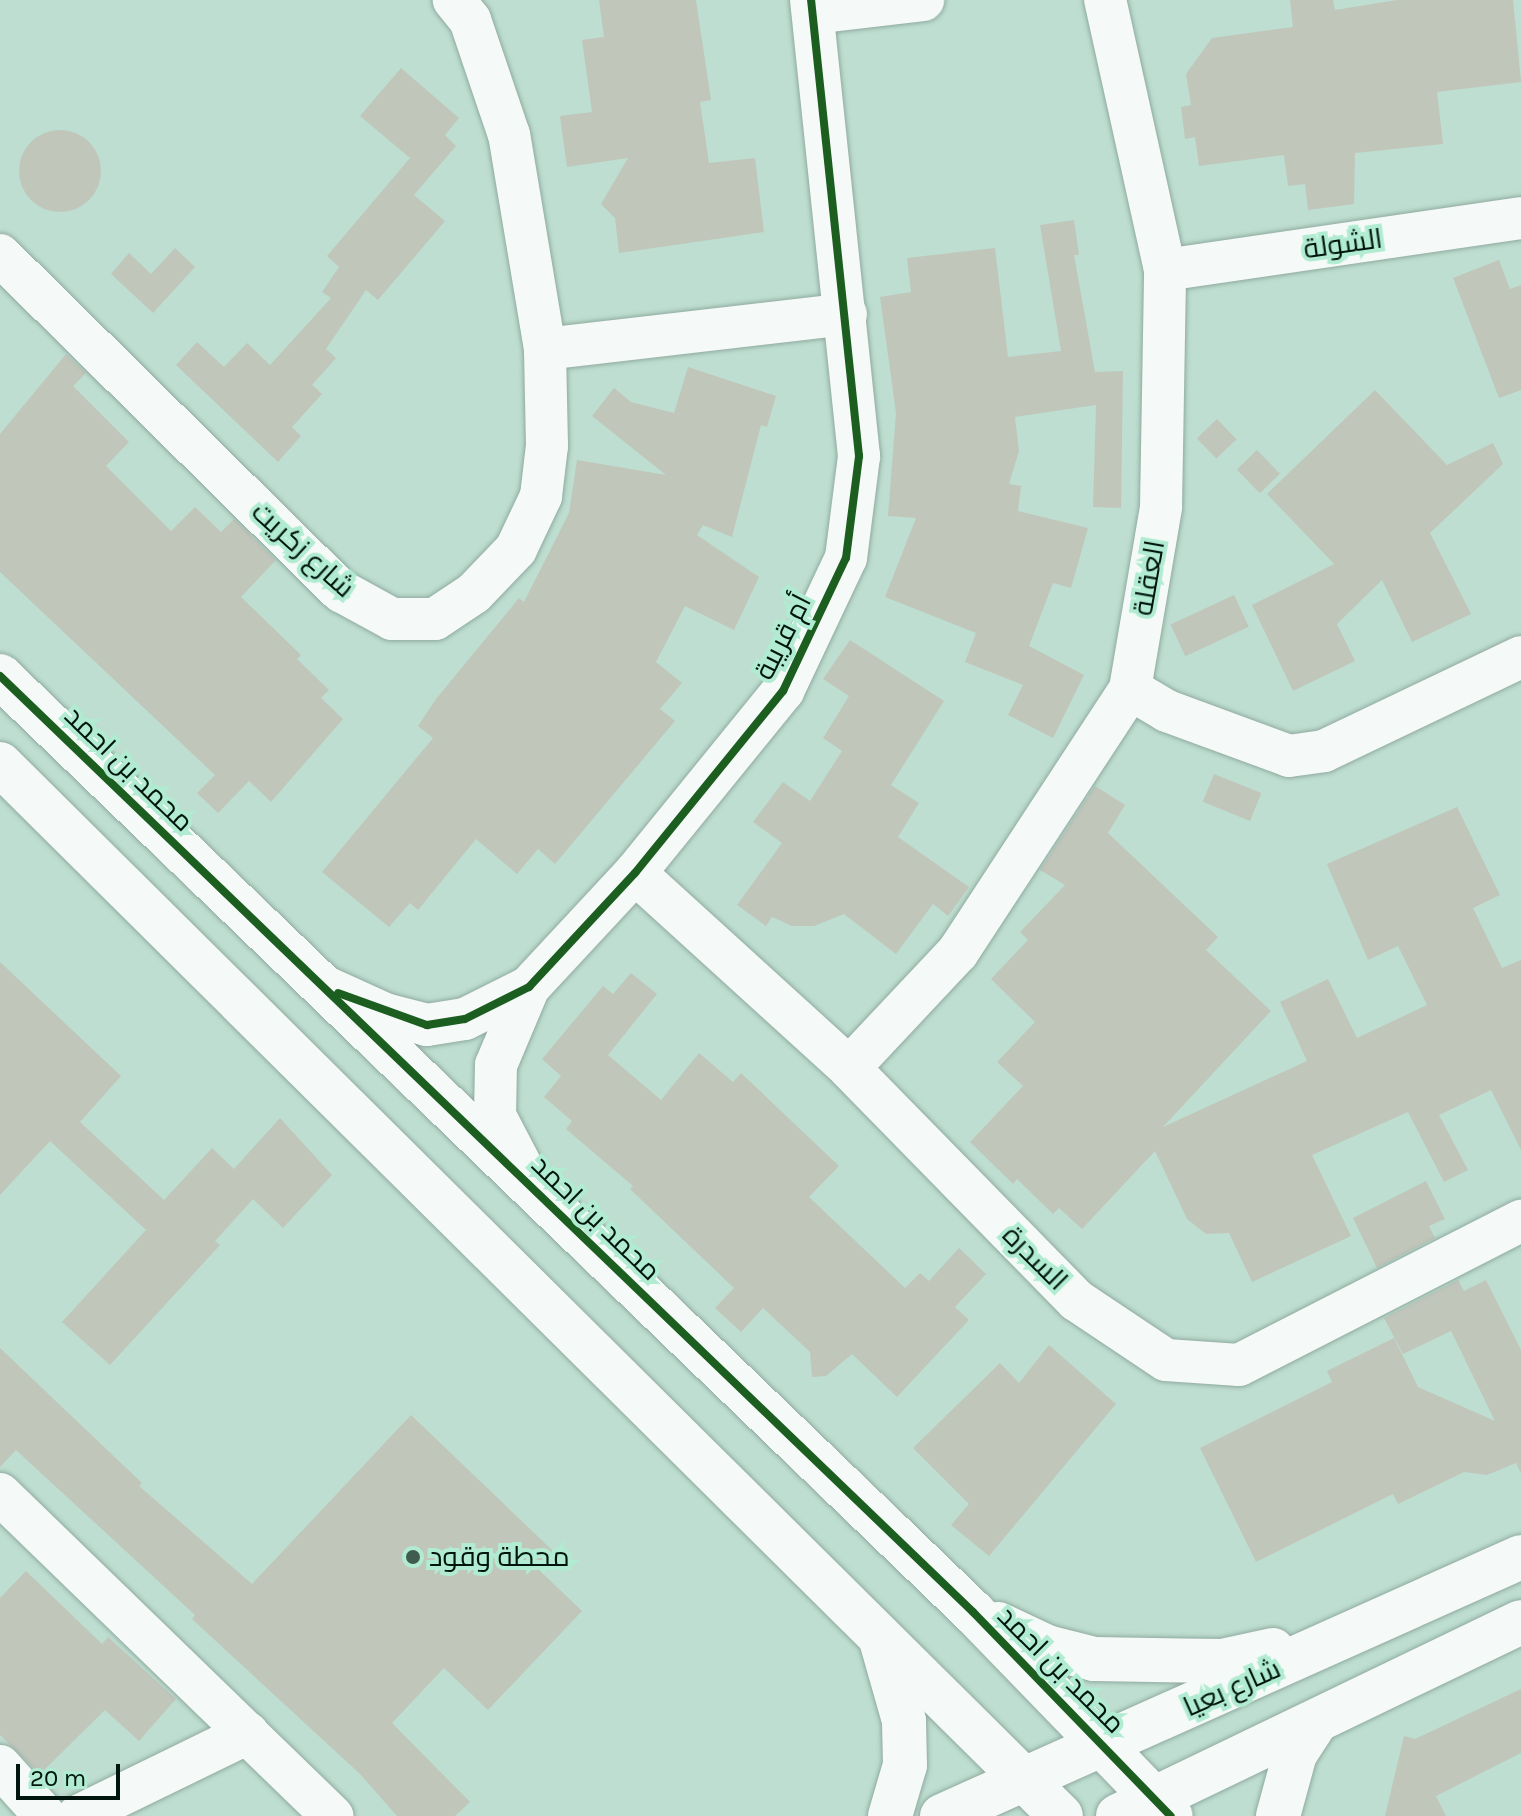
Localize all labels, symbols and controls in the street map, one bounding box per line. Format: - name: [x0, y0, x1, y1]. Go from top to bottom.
- street label: الشولة: [1301, 222, 1385, 266]
- street label: شارع زكريت: [245, 495, 361, 605]
- street label: العقلة: [1126, 538, 1172, 618]
- street label: أم قريبة: [747, 589, 819, 685]
- street label: محمد بن احمد: [58, 699, 200, 839]
- street label: محمد بن احمد: [525, 1148, 667, 1288]
- street label: السدرة: [996, 1219, 1074, 1297]
- place label: محطة وقود: [429, 1540, 570, 1574]
- marker: محطة وقود: [404, 1548, 422, 1566]
- street label: محمد بن احمد: [990, 1599, 1132, 1741]
- street label: شارع بعيا: [1178, 1652, 1286, 1724]
- scale bar: [20, 1748, 124, 1798]
- text: 20 m: [30, 1764, 86, 1792]

